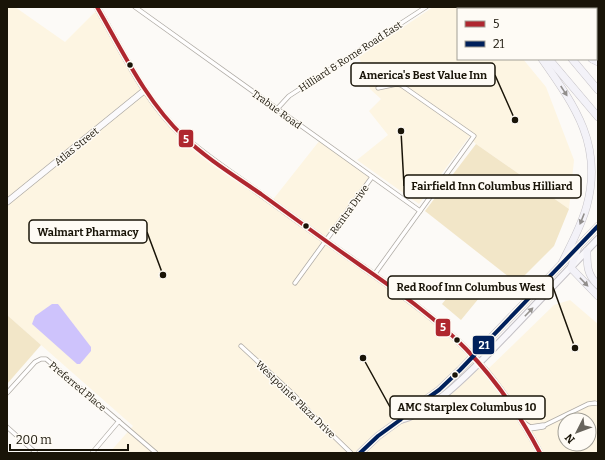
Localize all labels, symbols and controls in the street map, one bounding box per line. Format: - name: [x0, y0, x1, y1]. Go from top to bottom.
- legend: [457, 8, 597, 60]
- text: 5: [493, 17, 499, 31]
- street label: Hilliard & Rome Road East: [297, 19, 405, 95]
- text: 21: [493, 37, 505, 51]
- unlabelled marker: [125, 60, 135, 70]
- callout: America's Best Value Inn: [351, 63, 495, 86]
- text: America's Best Value Inn: [359, 69, 487, 82]
- one-way arrow: [560, 86, 568, 97]
- street label: Trabue Road: [249, 88, 304, 132]
- street label: Atlas Street: [52, 125, 101, 168]
- line badge: 5: [178, 129, 194, 148]
- text: 5: [183, 133, 189, 146]
- callout: Fairfield Inn Columbus Hilliard: [404, 175, 581, 198]
- text: Fairfield Inn Columbus Hilliard: [411, 180, 573, 193]
- street label: Rentra Drive: [328, 183, 372, 237]
- one-way arrow: [579, 214, 585, 225]
- callout: Walmart Pharmacy: [29, 220, 147, 243]
- unlabelled marker: [301, 221, 311, 231]
- text: Walmart Pharmacy: [37, 226, 140, 239]
- callout: Red Roof Inn Columbus West: [388, 276, 553, 299]
- one-way arrow: [580, 277, 589, 287]
- text: Red Roof Inn Columbus West: [397, 281, 546, 294]
- one-way arrow: [524, 307, 534, 317]
- line badge: 5: [435, 318, 451, 337]
- text: 5: [440, 321, 446, 334]
- unlabelled marker: [452, 335, 462, 345]
- line badge: 21: [472, 335, 495, 355]
- text: 21: [479, 339, 490, 352]
- street label: Westpointe Plaza Drive: [253, 358, 338, 441]
- street label: Preferred Place: [46, 359, 108, 414]
- unlabelled marker: [450, 370, 460, 380]
- callout: AMC Starplex Columbus 10: [390, 396, 545, 419]
- text: AMC Starplex Columbus 10: [398, 401, 536, 414]
- north arrow: [557, 412, 597, 452]
- scale bar: [10, 426, 128, 452]
- text: N: [562, 430, 578, 446]
- text: 200 m: [16, 433, 52, 447]

